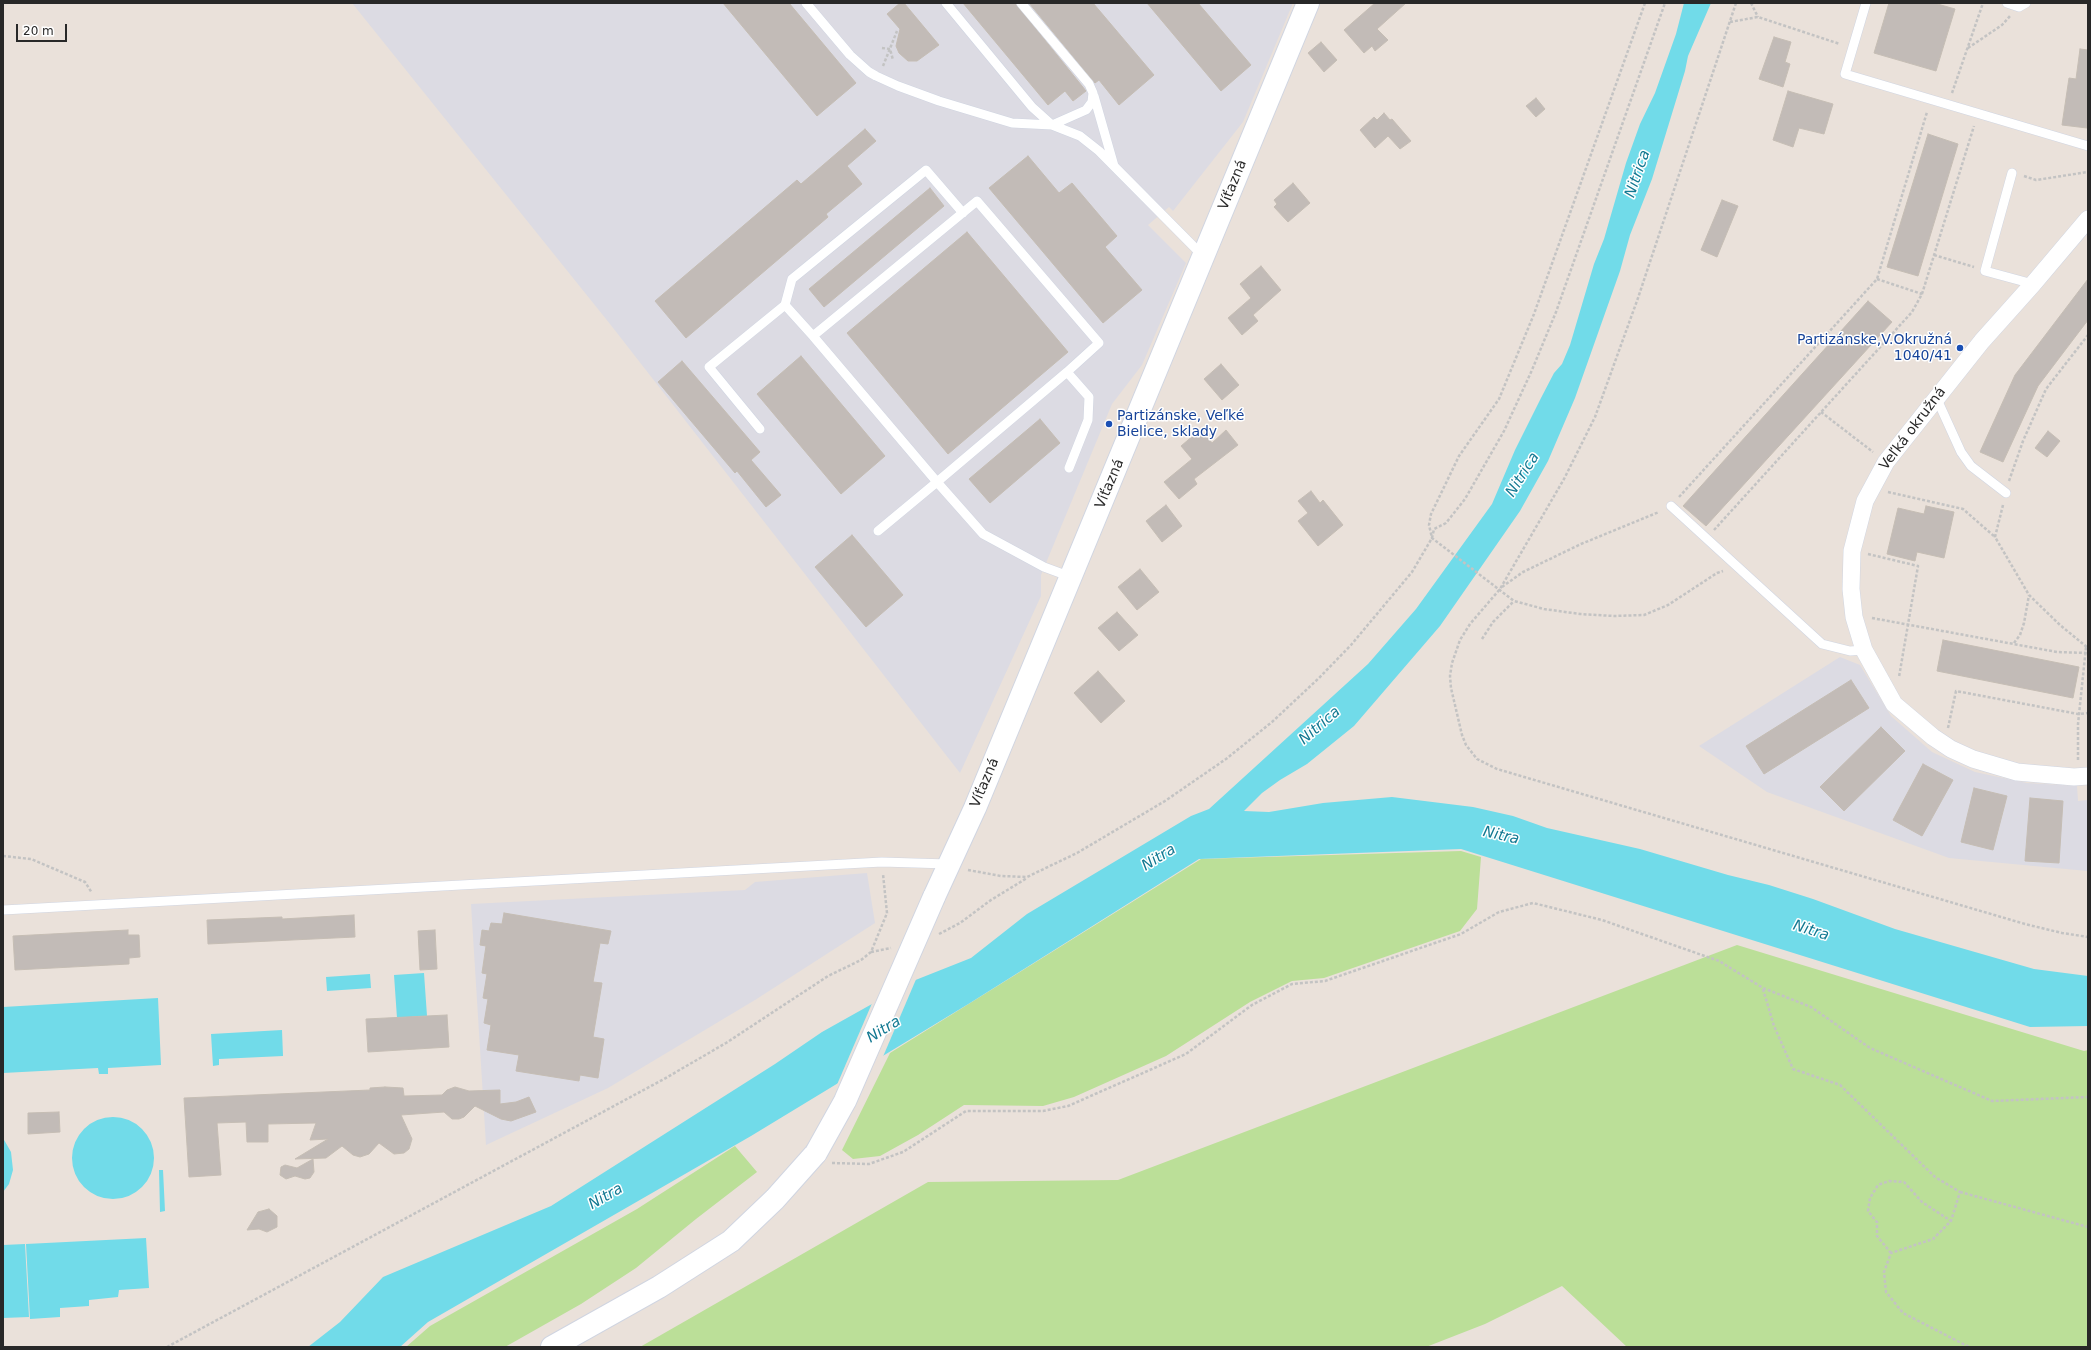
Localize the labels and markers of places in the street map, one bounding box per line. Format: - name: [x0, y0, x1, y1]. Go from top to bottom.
- place label: Partizánske,V.Okružná 1040/41: [1797, 332, 1952, 364]
- marker: Partizánske,V.Okružná 1040/41: [1955, 343, 1965, 353]
- place label: Partizánske, Veľké Bielice, sklady: [1117, 408, 1244, 440]
- marker: Partizánske, Veľké Bielice, sklady: [1104, 419, 1114, 429]

